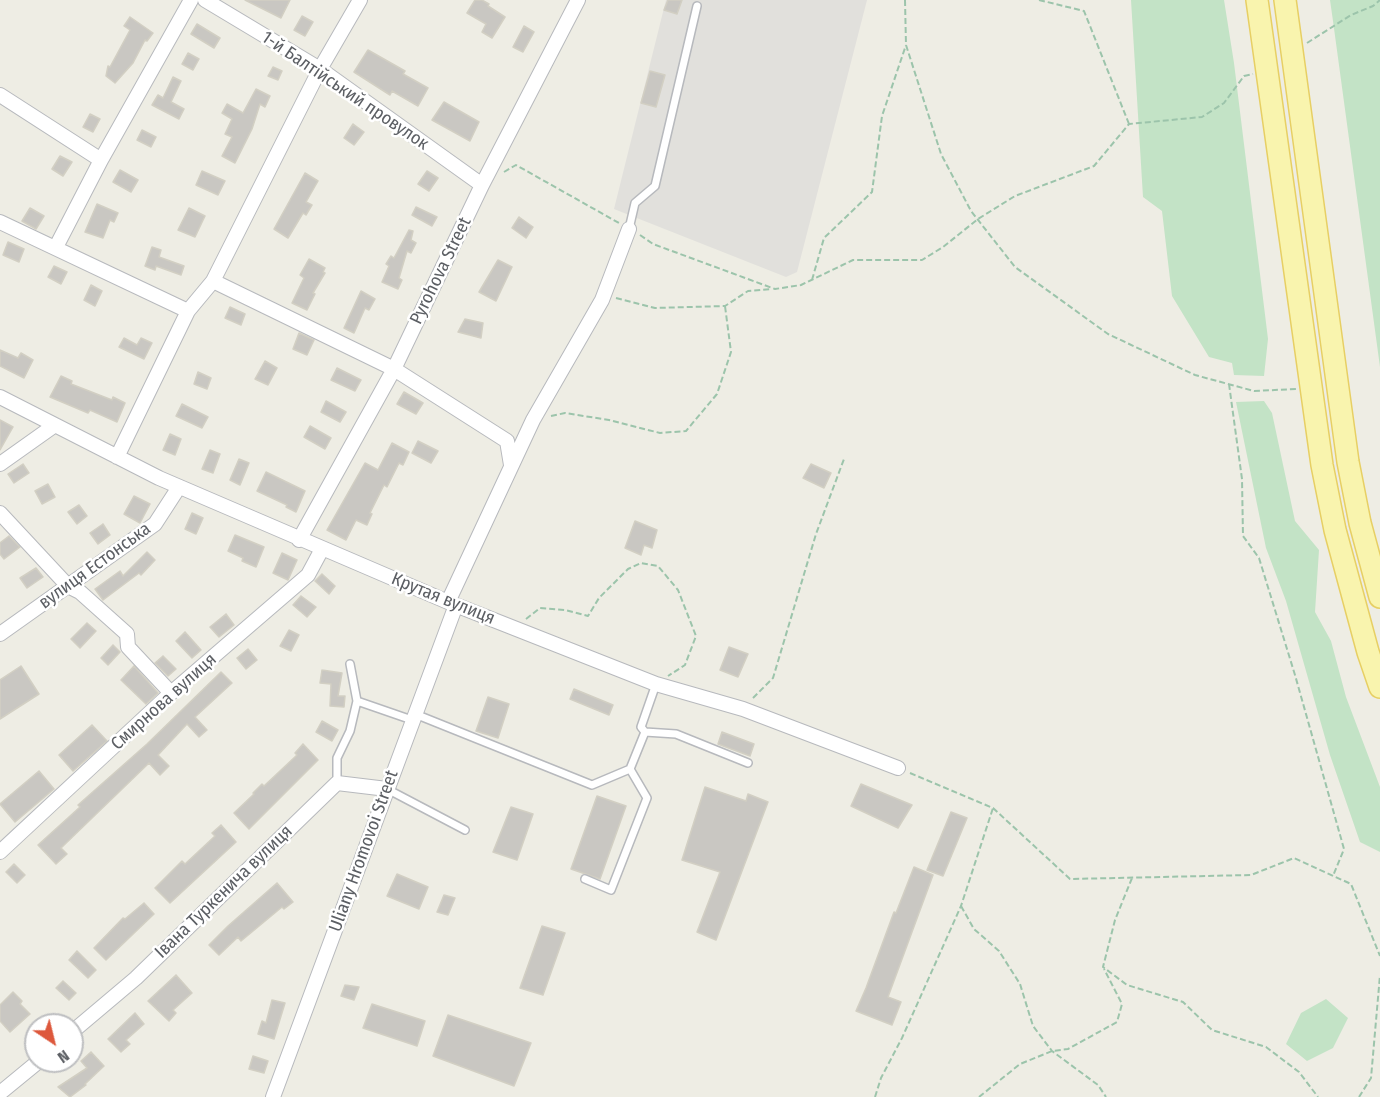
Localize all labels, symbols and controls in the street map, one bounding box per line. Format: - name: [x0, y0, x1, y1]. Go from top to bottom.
- street label: 1-й Балтійський провулок: [257, 27, 433, 155]
- street label: Pyrohova Street: [406, 214, 476, 328]
- street label: вулиця Естонська: [35, 518, 155, 614]
- street label: Крутая вулиця: [388, 568, 498, 630]
- street label: Смирнова вулиця: [107, 649, 221, 755]
- street label: Uliany Hromovoi Street: [325, 767, 403, 935]
- street label: Івана Туркенича вулиця: [151, 821, 297, 963]
- north arrow: [24, 1013, 84, 1073]
- text: N: [54, 1046, 73, 1067]

